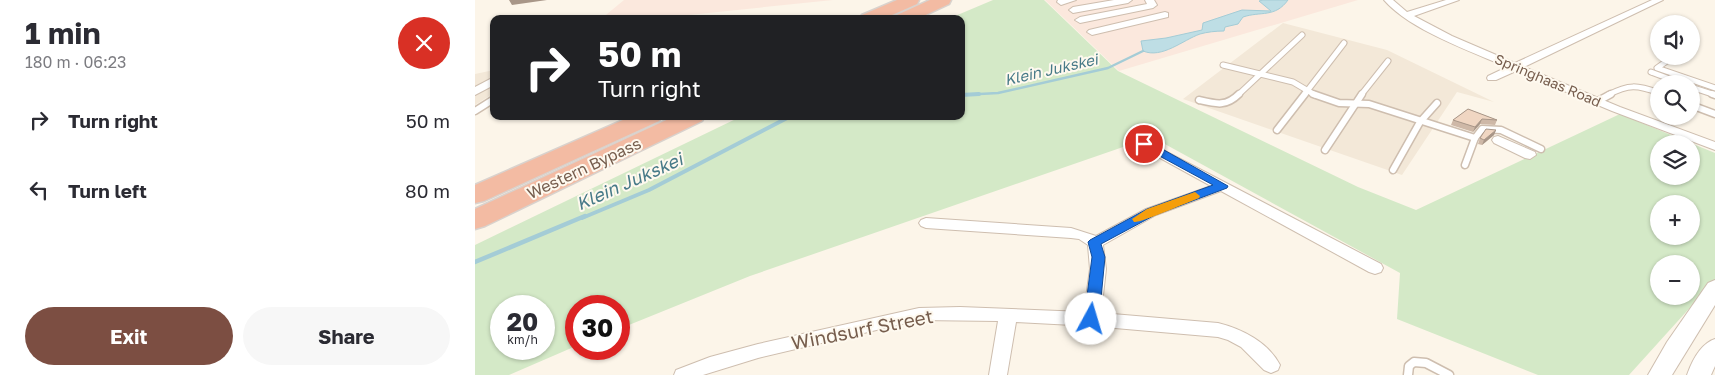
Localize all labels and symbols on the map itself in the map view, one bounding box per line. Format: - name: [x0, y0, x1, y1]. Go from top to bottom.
- water label: Klein Jukskei: [1003, 49, 1101, 88]
- street label: Springhaas Road: [1492, 50, 1604, 110]
- pin: [1123, 123, 1165, 165]
- street label: Western Bypass: [524, 133, 644, 203]
- water label: Klein Jukskei: [572, 147, 688, 214]
- position arrow: [1064, 292, 1116, 344]
- speed limit sign: 30: [565, 295, 630, 360]
- street label: Windsurf Street: [789, 304, 935, 354]

